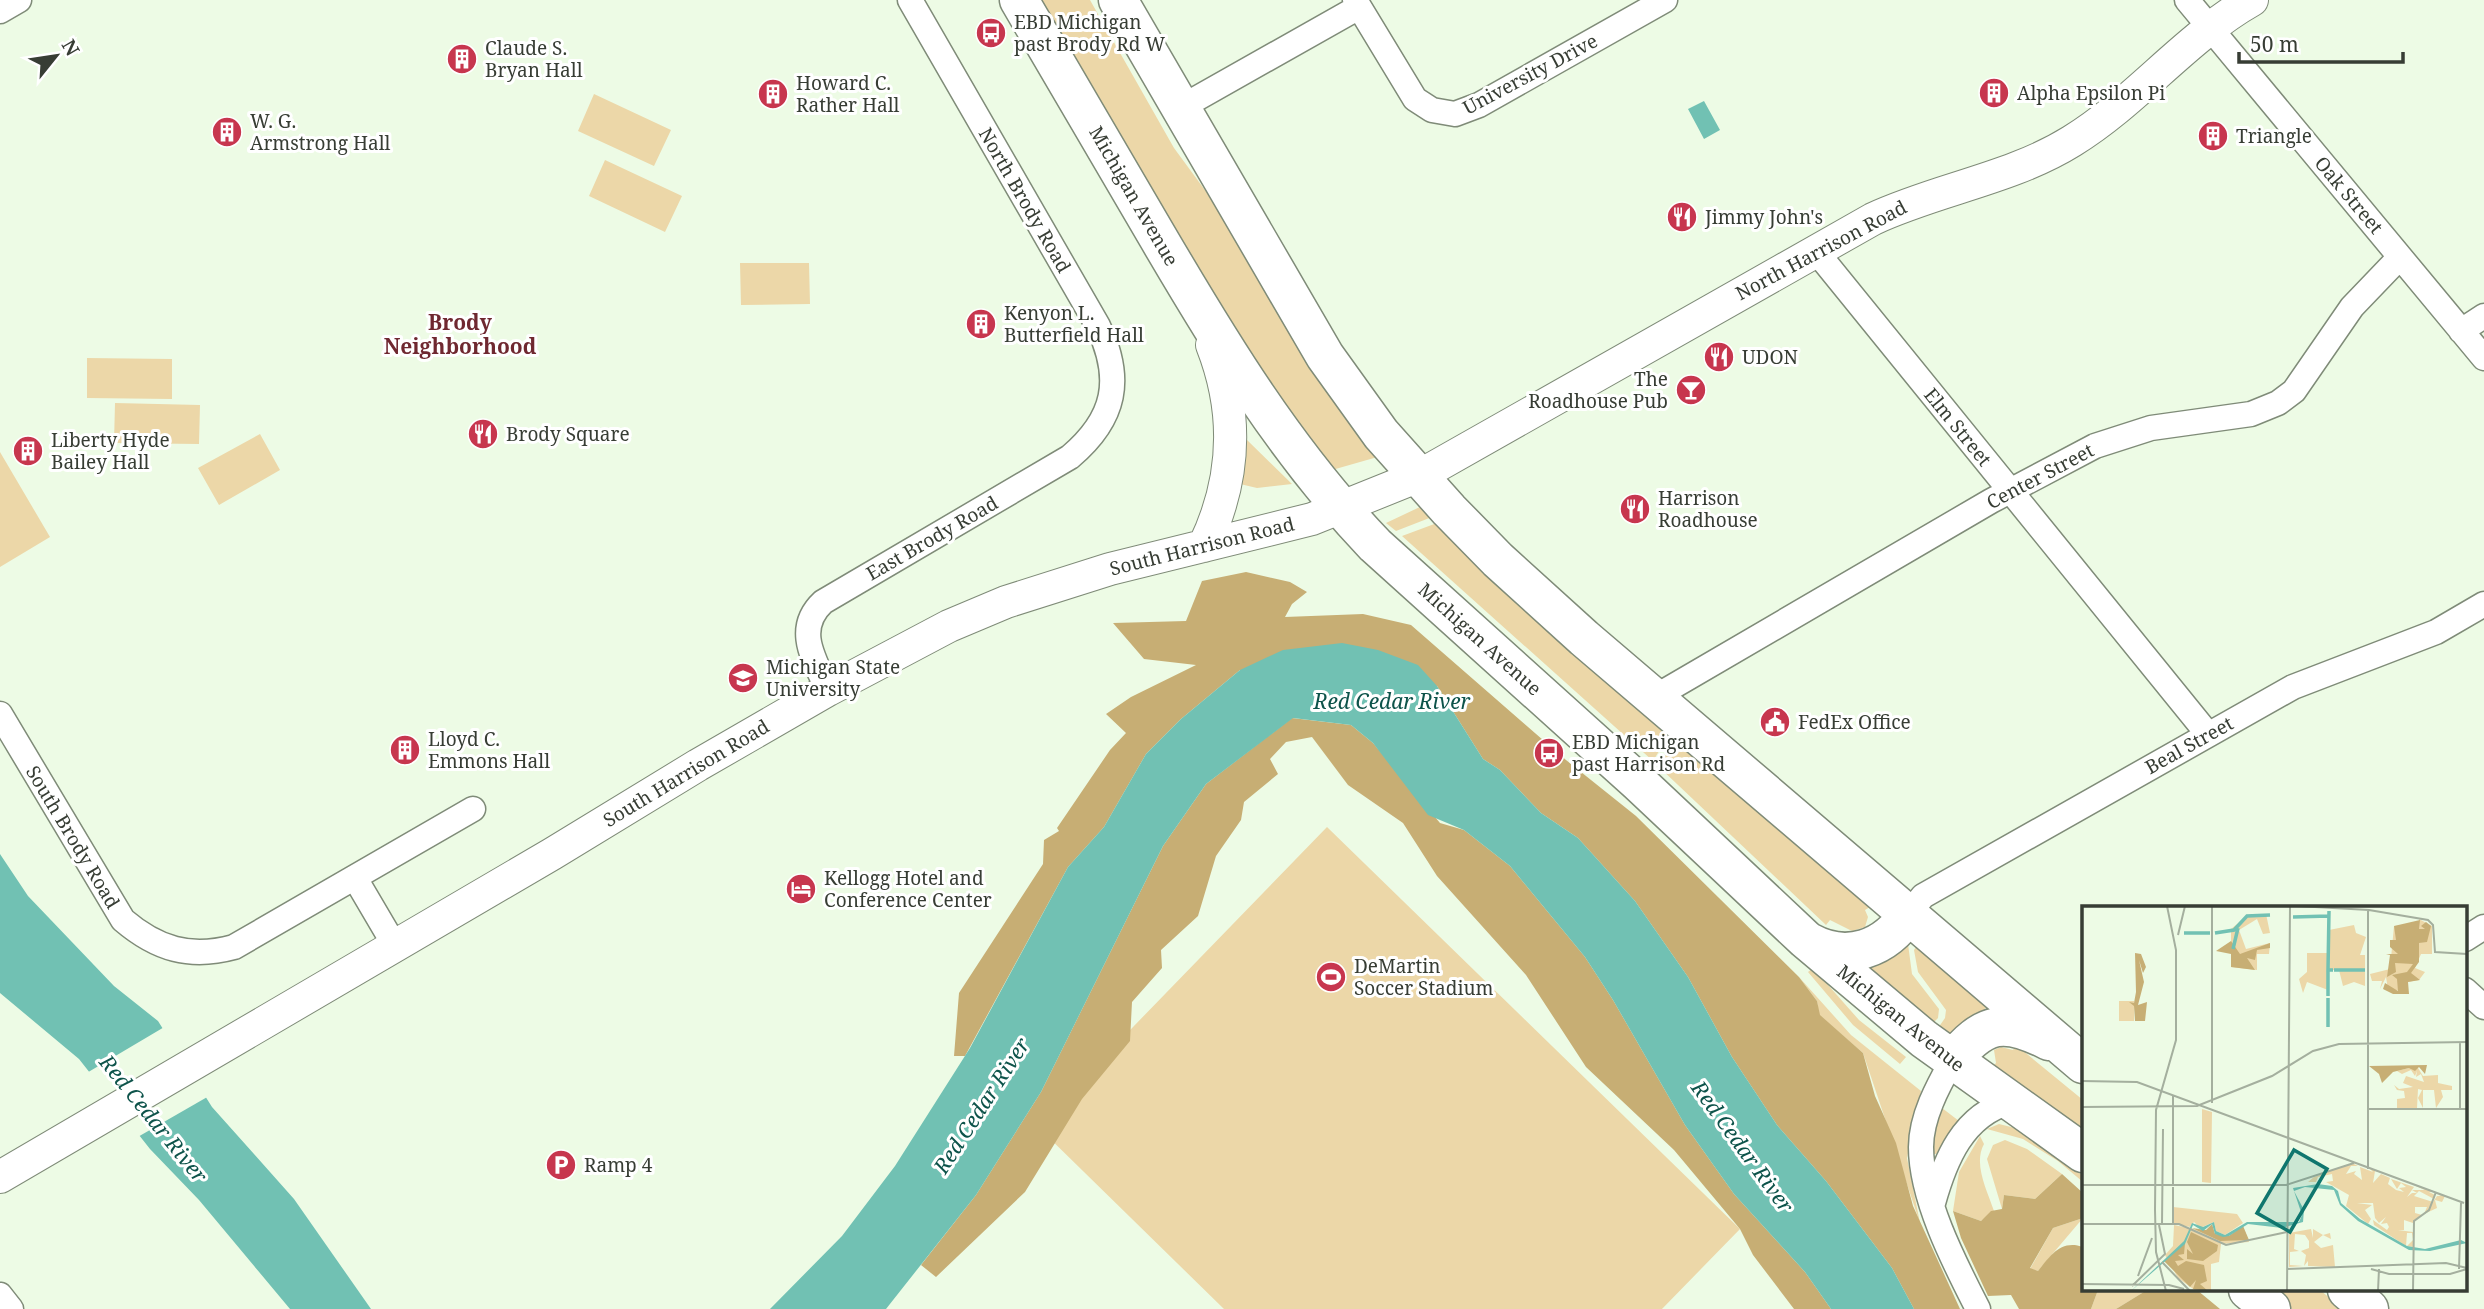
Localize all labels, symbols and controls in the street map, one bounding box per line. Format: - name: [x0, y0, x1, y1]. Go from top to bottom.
- place label: EBD Michigan past Brody Rd W: [1014, 9, 1165, 57]
- bus stop icon: EBD Michigan past Brody Rd W: [974, 16, 1008, 50]
- north arrow: [21, 21, 91, 91]
- scale bar: [2239, 21, 2404, 65]
- street label: University Drive: [1458, 28, 1602, 120]
- text: 50 m: [2250, 30, 2299, 58]
- text: N: [56, 35, 86, 61]
- place label: Claude S. Bryan Hall: [485, 35, 583, 83]
- building icon: Claude S. Bryan Hall: [445, 42, 479, 76]
- place label: Howard C. Rather Hall: [796, 70, 900, 118]
- building icon: Alpha Epsilon Pi: [1977, 76, 2011, 110]
- building icon: Howard C. Rather Hall: [756, 77, 790, 111]
- place label: Alpha Epsilon Pi: [2017, 80, 2165, 106]
- place label: W. G. Armstrong Hall: [250, 108, 391, 156]
- building icon: W. G. Armstrong Hall: [210, 115, 244, 149]
- building icon: Triangle: [2196, 119, 2230, 153]
- street label: Michigan Avenue: [1083, 121, 1185, 271]
- street label: North Brody Road: [973, 123, 1077, 278]
- place label: Triangle: [2236, 123, 2312, 149]
- street label: Oak Street: [2309, 151, 2389, 240]
- street label: North Harrison Road: [1731, 194, 1911, 306]
- restaurant icon: Jimmy John's: [1665, 200, 1699, 234]
- place label: Jimmy John's: [1704, 204, 1823, 230]
- place label: Kenyon L. Butterfield Hall: [1004, 300, 1144, 348]
- building icon: Kenyon L. Butterfield Hall: [964, 307, 998, 341]
- district label: Brody Neighborhood: [384, 308, 537, 360]
- restaurant icon: UDON: [1702, 340, 1736, 374]
- place label: UDON: [1742, 344, 1798, 370]
- place label: The Roadhouse Pub: [1528, 366, 1668, 414]
- bar icon: The Roadhouse Pub: [1674, 373, 1708, 407]
- street label: Elm Street: [1918, 382, 1998, 472]
- restaurant icon: Brody Square: [466, 417, 500, 451]
- place label: Brody Square: [506, 421, 630, 447]
- place label: Liberty Hyde Bailey Hall: [51, 427, 170, 475]
- building icon: Liberty Hyde Bailey Hall: [11, 434, 45, 468]
- street label: Center Street: [1982, 437, 2098, 515]
- place label: Harrison Roadhouse: [1658, 485, 1758, 533]
- street label: East Brody Road: [861, 490, 1003, 586]
- restaurant icon: Harrison Roadhouse: [1618, 492, 1652, 526]
- street label: South Harrison Road: [1107, 510, 1297, 582]
- street label: Michigan Avenue: [1413, 577, 1547, 701]
- place label: Michigan State University: [766, 654, 900, 702]
- school or university icon: Michigan State University: [726, 661, 760, 695]
- water label: Red Cedar River: [1313, 687, 1471, 715]
- public building icon: FedEx Office: [1758, 705, 1792, 739]
- place label: FedEx Office: [1798, 709, 1911, 735]
- street label: Beal Street: [2140, 710, 2238, 780]
- street label: South Harrison Road: [598, 713, 774, 833]
- place label: Lloyd C. Emmons Hall: [428, 726, 550, 774]
- place label: EBD Michigan past Harrison Rd: [1572, 729, 1725, 777]
- building icon: Lloyd C. Emmons Hall: [388, 733, 422, 767]
- bus stop icon: EBD Michigan past Harrison Rd: [1532, 736, 1566, 770]
- street label: South Brody Road: [20, 761, 126, 914]
- place label: Kellogg Hotel and Conference Center: [824, 865, 992, 913]
- hotel icon: Kellogg Hotel and Conference Center: [784, 872, 818, 906]
- inset map: [2082, 906, 2466, 1292]
- place label: DeMartin Soccer Stadium: [1354, 953, 1494, 1001]
- street label: Michigan Avenue: [1832, 958, 1970, 1078]
- sports icon: DeMartin Soccer Stadium: [1314, 960, 1348, 994]
- water label: Red Cedar River: [926, 1032, 1036, 1180]
- water label: Red Cedar River: [93, 1048, 214, 1188]
- water label: Red Cedar River: [1685, 1074, 1800, 1218]
- parking icon: Ramp 4: [544, 1148, 578, 1182]
- place label: Ramp 4: [584, 1152, 653, 1178]

